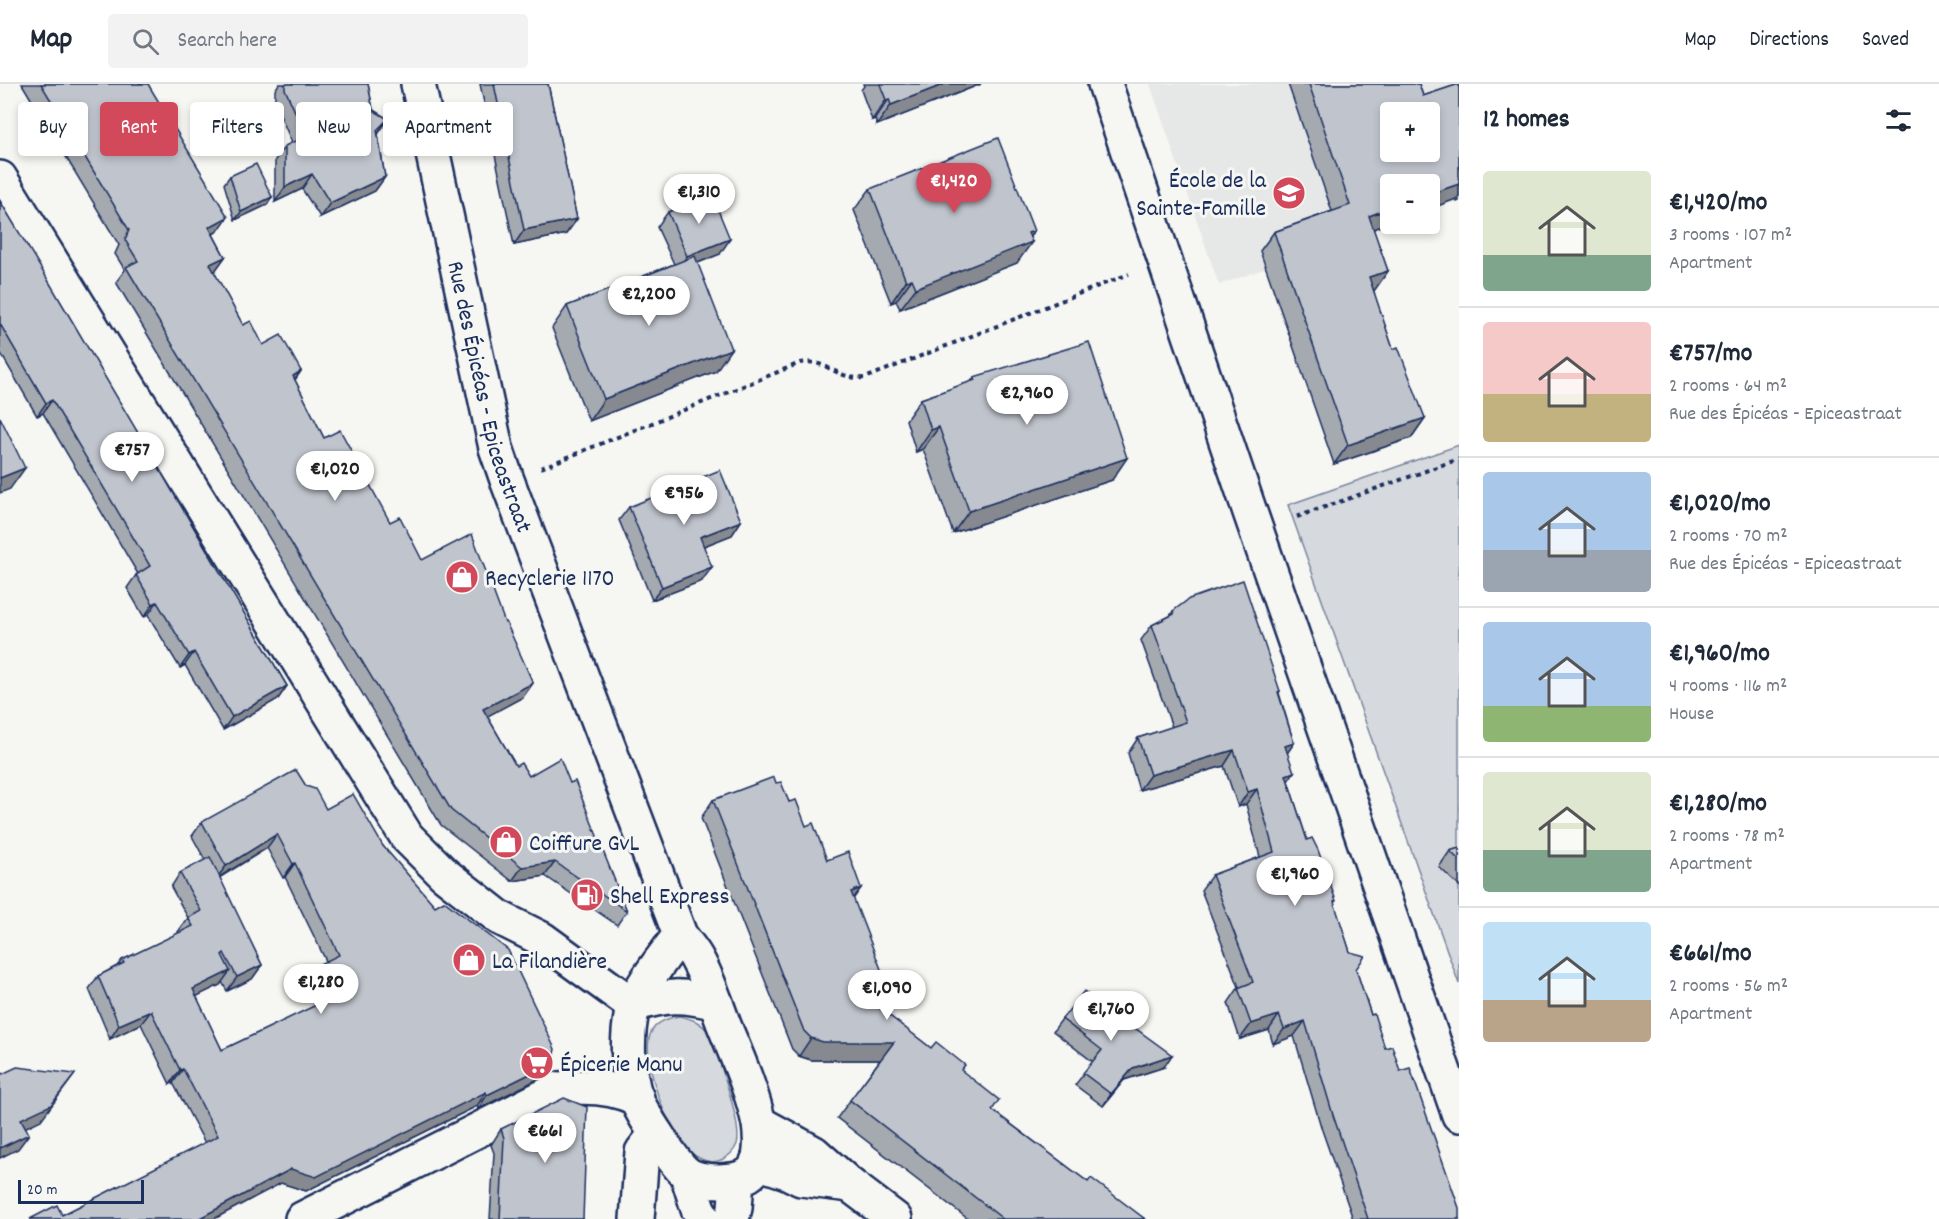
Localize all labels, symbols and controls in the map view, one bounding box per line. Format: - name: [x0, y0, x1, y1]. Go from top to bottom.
- search box: [108, 14, 528, 68]
- text: Map: [30, 21, 72, 61]
- icon: search: [129, 25, 162, 58]
- text: Search here: [177, 26, 277, 57]
- text: Map: [1685, 26, 1716, 56]
- text: Directions: [1749, 26, 1829, 56]
- text: Saved: [1862, 26, 1909, 56]
- chip: Buy: [18, 102, 88, 156]
- chip: Rent: [100, 102, 178, 156]
- chip: Filters: [190, 102, 284, 156]
- chip: New: [296, 102, 371, 156]
- chip: Apartment: [383, 102, 513, 156]
- map controls: [1380, 102, 1440, 234]
- button: +: [1380, 102, 1440, 162]
- text: 12 homes: [1483, 102, 1570, 139]
- icon: filters: [1882, 104, 1915, 137]
- pin: €1,420: [905, 163, 1003, 214]
- place label: École de la Sainte-Famille: [1136, 165, 1267, 227]
- text: €1,420: [930, 168, 978, 196]
- pin: €1,310: [650, 174, 748, 225]
- button: −: [1380, 174, 1440, 234]
- school or university icon: École de la Sainte-Famille: [1271, 175, 1307, 211]
- text: €1,310: [677, 179, 721, 207]
- text: €1,420/mo: [1669, 185, 1767, 222]
- icon: home: [1531, 195, 1603, 267]
- text: 3 rooms · 107 m²: [1669, 222, 1792, 250]
- text: Apartment: [1669, 250, 1752, 278]
- street label: Rue des Épicéas - Epiceastraat: [436, 258, 540, 538]
- pin: €2,200: [600, 276, 698, 327]
- text: €2,200: [622, 281, 676, 309]
- text: €757/mo: [1669, 336, 1752, 373]
- icon: home: [1531, 346, 1603, 418]
- text: 2 rooms · 64 m²: [1669, 373, 1787, 401]
- pin: €2,960: [978, 375, 1076, 426]
- text: €2,960: [1000, 380, 1054, 408]
- text: Rue des Épicéas - Epiceastraat: [1669, 401, 1902, 429]
- pin: €757: [96, 432, 168, 483]
- text: €757: [114, 437, 150, 465]
- pin: €1,020: [286, 451, 384, 502]
- text: €1,020: [310, 456, 360, 484]
- pin: €956: [648, 475, 720, 526]
- text: €956: [664, 480, 704, 508]
- text: €1,020/mo: [1669, 486, 1771, 523]
- icon: home: [1531, 496, 1603, 568]
- text: 2 rooms · 70 m²: [1669, 523, 1788, 551]
- text: Rue des Épicéas - Epiceastraat: [1669, 551, 1902, 579]
- shop icon: Recyclerie 1170: [444, 559, 480, 595]
- place label: Recyclerie 1170: [485, 563, 615, 597]
- text: €1,960/mo: [1669, 636, 1770, 673]
- icon: home: [1531, 646, 1603, 718]
- text: 4 rooms · 116 m²: [1669, 673, 1787, 701]
- text: House: [1669, 701, 1714, 729]
- text: €1,280/mo: [1669, 786, 1767, 823]
- icon: home: [1531, 796, 1603, 868]
- text: 2 rooms · 78 m²: [1669, 823, 1785, 851]
- shop icon: Coiffure GvL: [488, 824, 524, 860]
- place label: Coiffure GvL: [529, 828, 640, 862]
- text: Apartment: [1669, 851, 1752, 879]
- pin: €1,960: [1246, 856, 1344, 907]
- text: €1,960: [1270, 861, 1320, 889]
- fuel station icon: Shell Express: [569, 877, 605, 913]
- place label: Shell Express: [610, 881, 730, 915]
- text: €661/mo: [1669, 936, 1752, 973]
- shop icon: La Filandière: [451, 942, 487, 978]
- place label: La Filandière: [492, 946, 607, 980]
- icon: home: [1531, 946, 1603, 1018]
- pin: €1,280: [272, 964, 370, 1015]
- text: €1,280: [298, 969, 345, 997]
- pin: €1,090: [838, 970, 936, 1021]
- text: 2 rooms · 56 m²: [1669, 973, 1788, 1001]
- text: €1,090: [862, 975, 912, 1003]
- pin: €1,760: [1062, 991, 1160, 1042]
- text: €1,760: [1087, 996, 1135, 1024]
- text: Apartment: [1669, 1001, 1752, 1029]
- supermarket icon: Épicerie Manu: [519, 1045, 555, 1081]
- place label: Épicerie Manu: [560, 1049, 683, 1083]
- pin: €661: [509, 1113, 581, 1164]
- text: €661: [527, 1118, 563, 1146]
- scale bar: [18, 1177, 144, 1204]
- text: 20 m: [27, 1179, 57, 1202]

